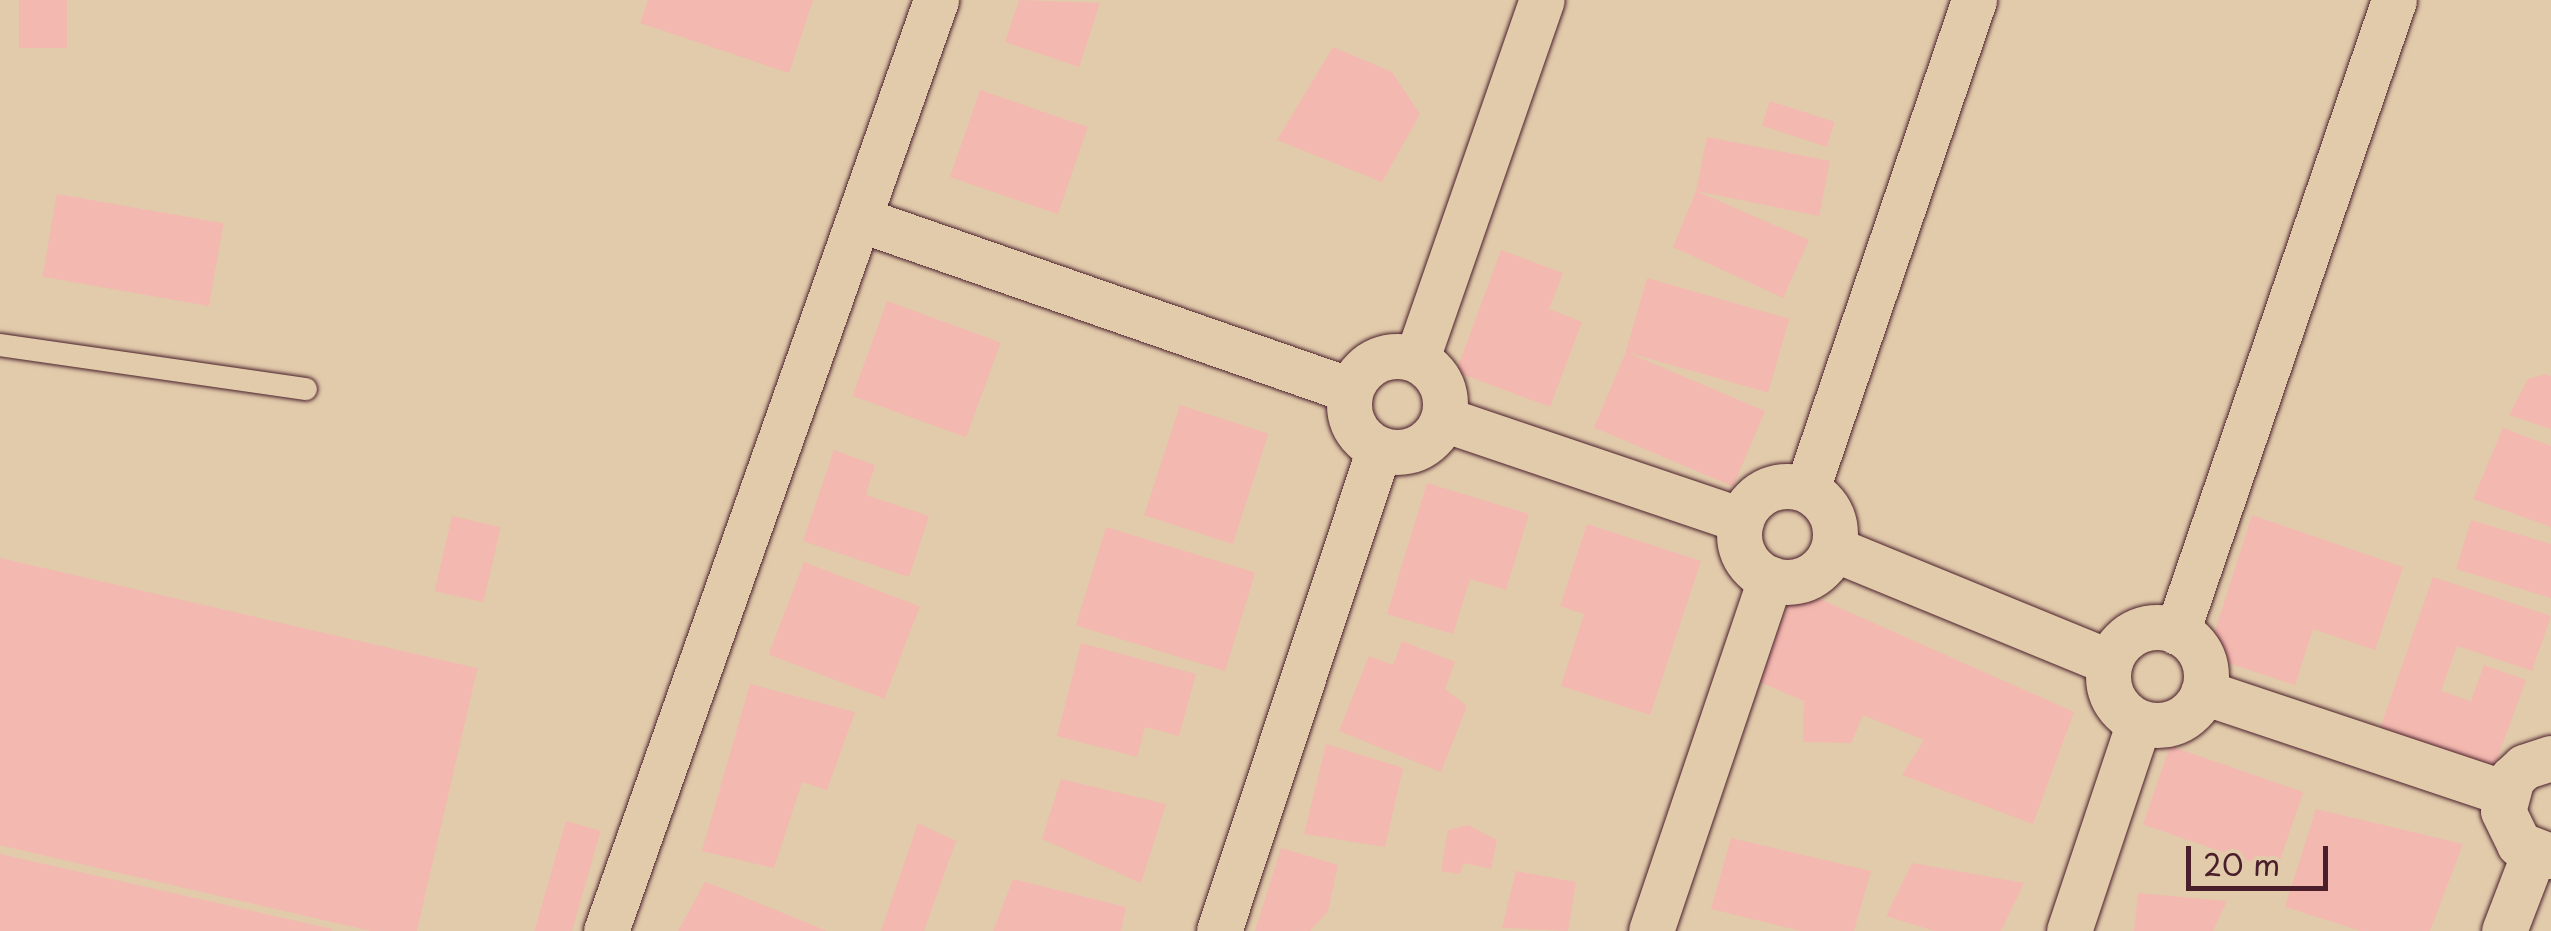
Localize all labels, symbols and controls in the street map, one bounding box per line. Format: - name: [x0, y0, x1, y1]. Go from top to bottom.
- scale bar: [2191, 826, 2334, 888]
- text: 20 m: [2203, 841, 2280, 886]

